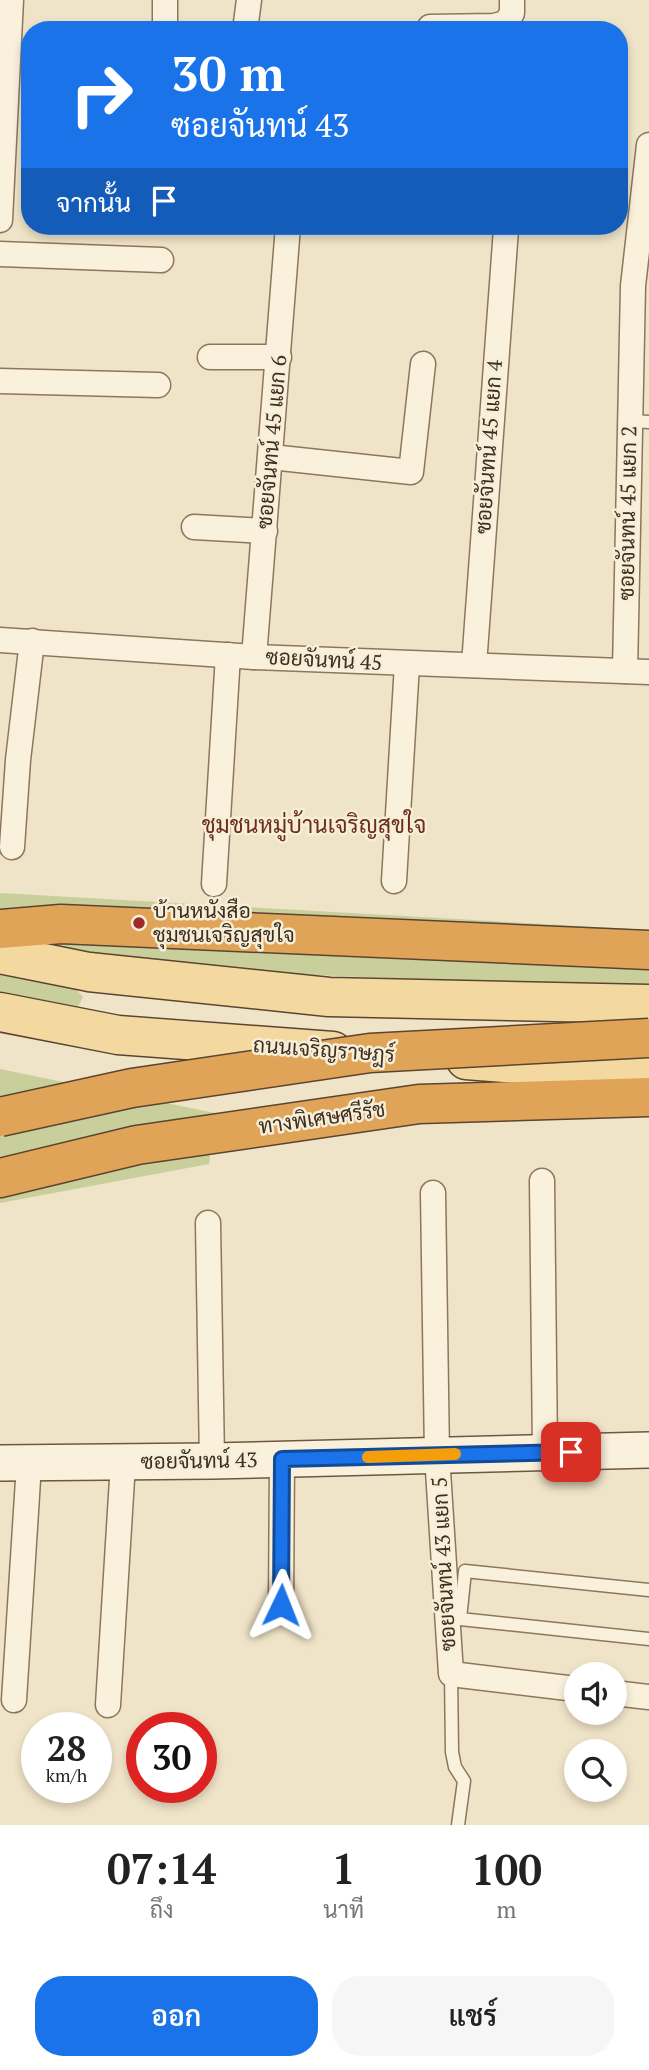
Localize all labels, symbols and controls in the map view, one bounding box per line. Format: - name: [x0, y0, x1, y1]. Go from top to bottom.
- text: 30 m: [171, 40, 285, 105]
- icon: right: [56, 49, 147, 140]
- text: ซอยจันทน์ 43: [171, 104, 349, 146]
- icon: arrive: [145, 182, 183, 220]
- text: จากนั้น: [56, 185, 131, 219]
- street label: ซอยจันทน์ 45 แยก 6: [249, 354, 293, 530]
- street label: ซอยจันทน์ 45 แยก 4: [468, 358, 508, 535]
- street label: ซอยจันทน์ 45 แยก 2: [611, 425, 643, 601]
- street label: ซอยจันทน์ 45: [265, 642, 383, 676]
- district label: ชุมชนหมู่บ้านเจริญสุขใจ: [202, 809, 426, 842]
- place label: บ้านหนังสือ ชุมชนเจริญสุขใจ: [153, 896, 295, 949]
- marker: บ้านหนังสือ ชุมชนเจริญสุขใจ: [131, 915, 147, 931]
- street label: ถนนเจริญราษฎร์: [252, 1030, 396, 1069]
- street label: ทางพิเศษศรีรัช: [257, 1094, 387, 1140]
- pin: [541, 1422, 601, 1482]
- icon: arrive: [552, 1433, 590, 1471]
- street label: ซอยจันทน์ 43: [140, 1445, 258, 1475]
- street label: ซอยจันทน์ 43 แยก 5: [424, 1476, 462, 1652]
- position arrow: [244, 1568, 318, 1642]
- map controls: [564, 1662, 627, 1802]
- button: sound: [564, 1662, 627, 1725]
- speed limit sign: 30: [126, 1712, 217, 1803]
- text: 28: [47, 1725, 86, 1771]
- button: search: [564, 1739, 627, 1802]
- text: km/h: [46, 1763, 87, 1787]
- text: 07:14: [107, 1840, 216, 1896]
- text: 1: [332, 1840, 355, 1896]
- text: 100: [471, 1841, 542, 1897]
- text: ถึง: [150, 1894, 173, 1925]
- text: นาที: [323, 1894, 364, 1925]
- text: m: [497, 1894, 516, 1925]
- button: ออก: [35, 1976, 318, 2056]
- button: แชร์: [332, 1976, 614, 2056]

